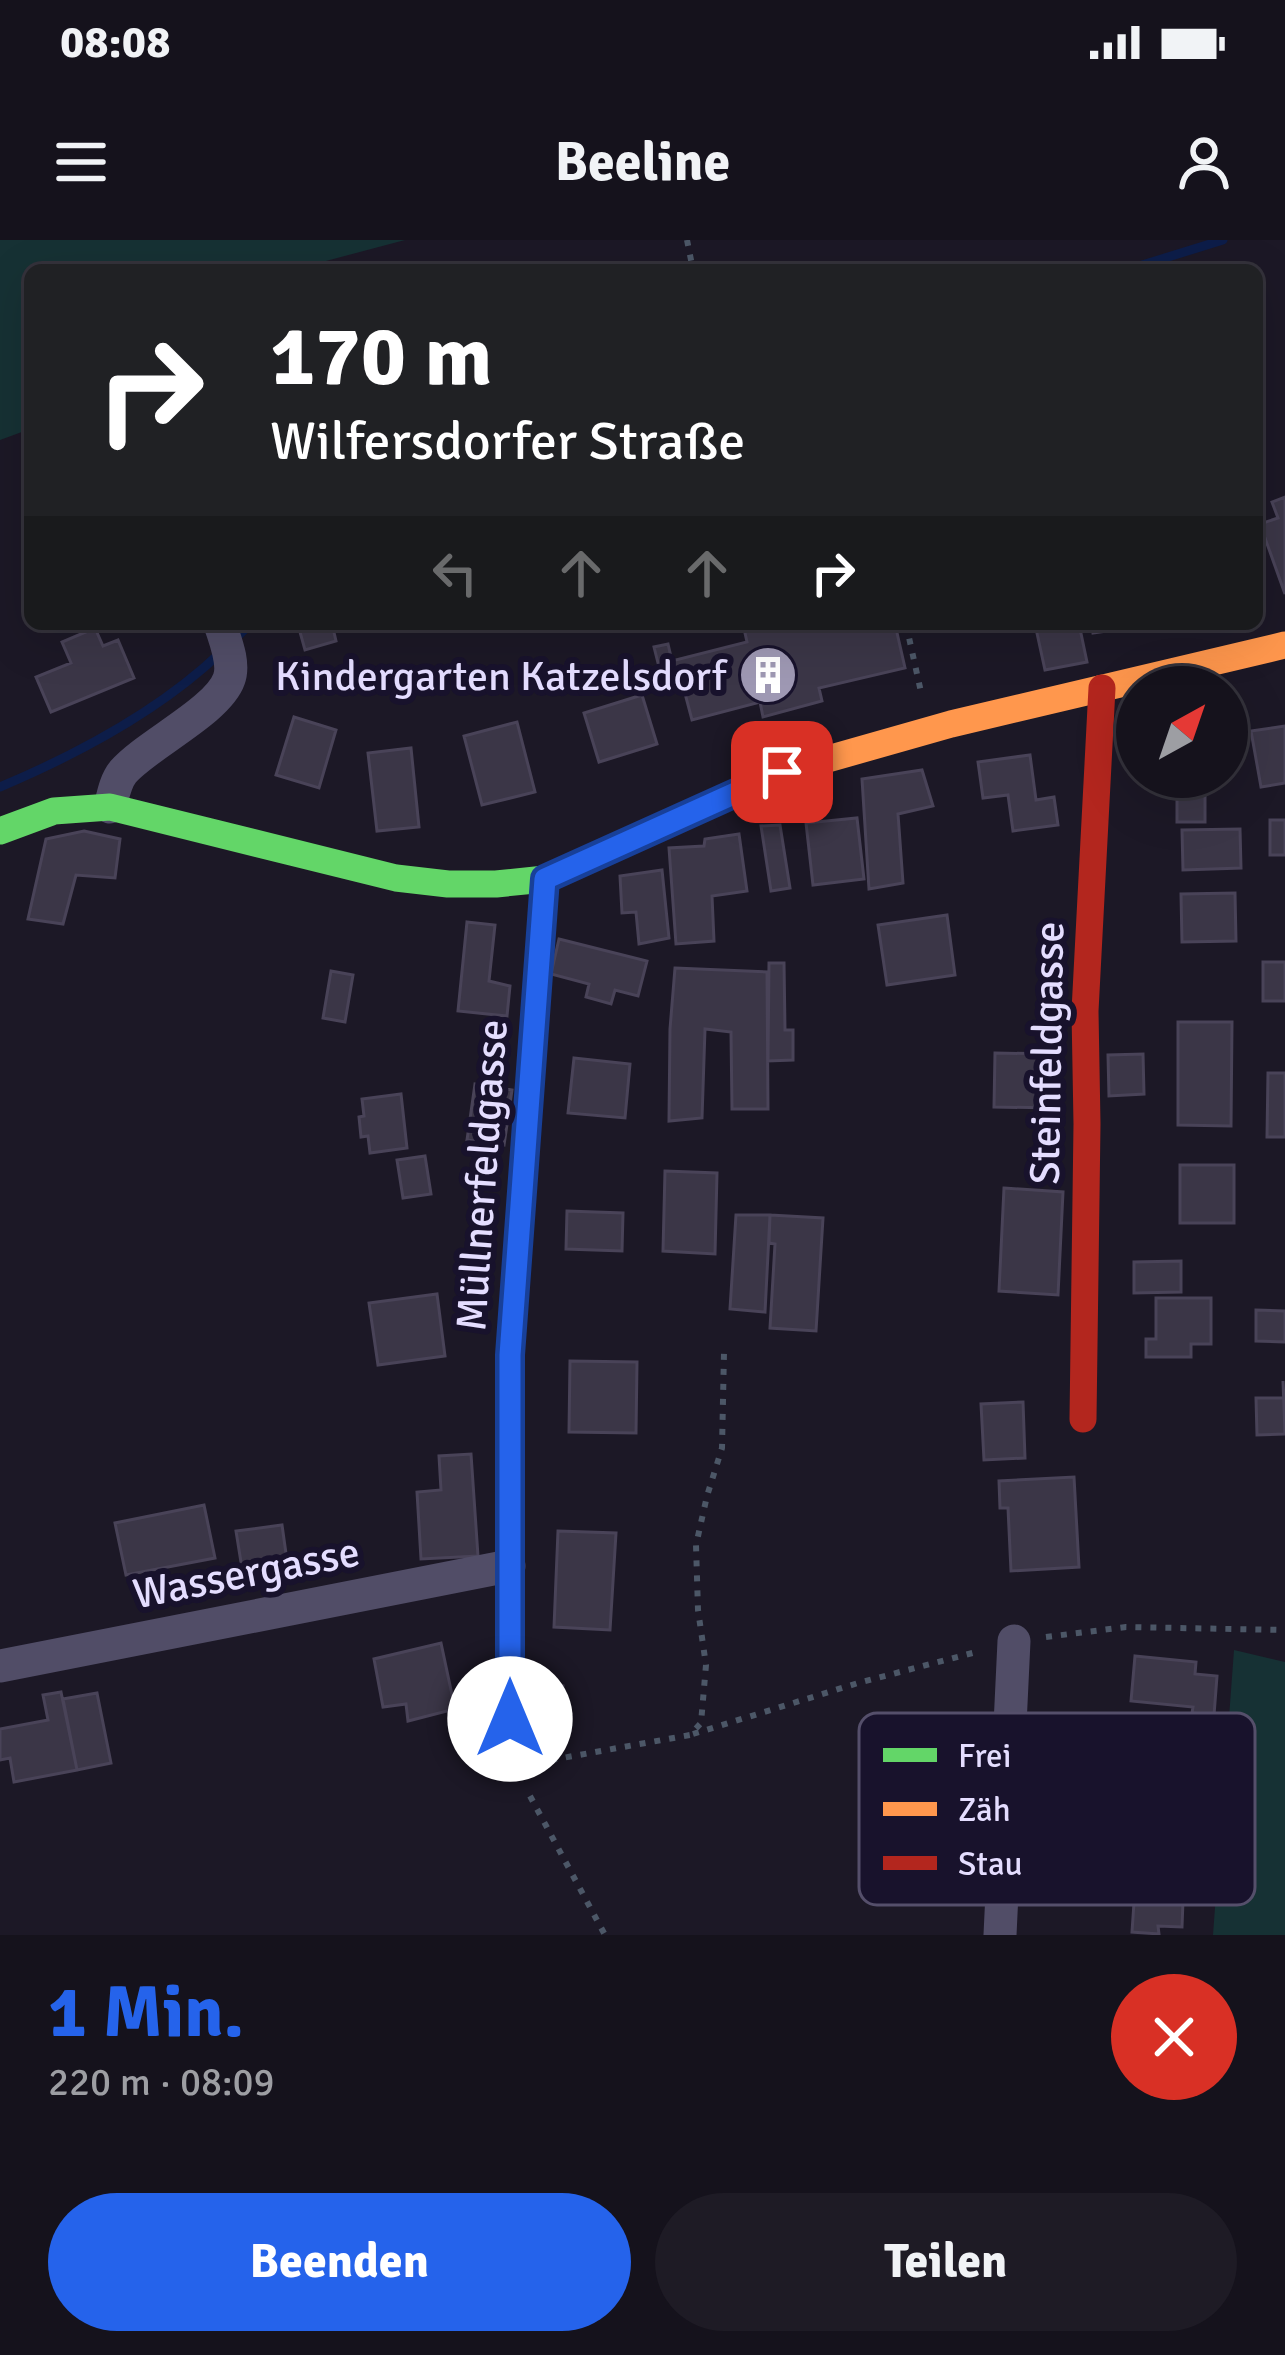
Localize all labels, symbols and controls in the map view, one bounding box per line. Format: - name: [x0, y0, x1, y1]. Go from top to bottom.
- text: 08:08: [60, 15, 170, 70]
- icon: menu: [48, 129, 114, 195]
- text: Beeline: [555, 129, 730, 196]
- icon: person: [1171, 129, 1237, 195]
- text: 170 m: [270, 305, 492, 409]
- icon: right: [72, 312, 228, 468]
- text: Wilfersdorfer Straße: [270, 408, 745, 475]
- icon: left: [422, 540, 488, 606]
- icon: ahead: [548, 540, 614, 606]
- icon: ahead: [674, 540, 740, 606]
- icon: right: [800, 540, 866, 606]
- building icon: Kindergarten Katzelsdorf: [737, 644, 799, 706]
- place label: Kindergarten Katzelsdorf: [275, 651, 728, 702]
- north arrow: [1116, 666, 1248, 798]
- map controls: [1116, 666, 1248, 798]
- pin: [731, 721, 833, 823]
- icon: arrive: [749, 739, 815, 805]
- street label: Steinfeldgasse: [1020, 921, 1075, 1185]
- street label: Müllnerfeldgasse: [446, 1018, 519, 1333]
- street label: Wassergasse: [129, 1527, 364, 1620]
- position arrow: [447, 1656, 573, 1782]
- legend: [859, 1713, 1255, 1905]
- text: Frei: [958, 1736, 1011, 1777]
- text: Zäh: [958, 1790, 1011, 1831]
- text: Stau: [958, 1844, 1023, 1885]
- text: 1 Min.: [48, 1968, 244, 2057]
- button: close: [1111, 1974, 1237, 2100]
- text: 220 m · 08:09: [48, 2058, 275, 2106]
- button: Beenden: [48, 2193, 631, 2331]
- button: Teilen: [655, 2193, 1237, 2331]

